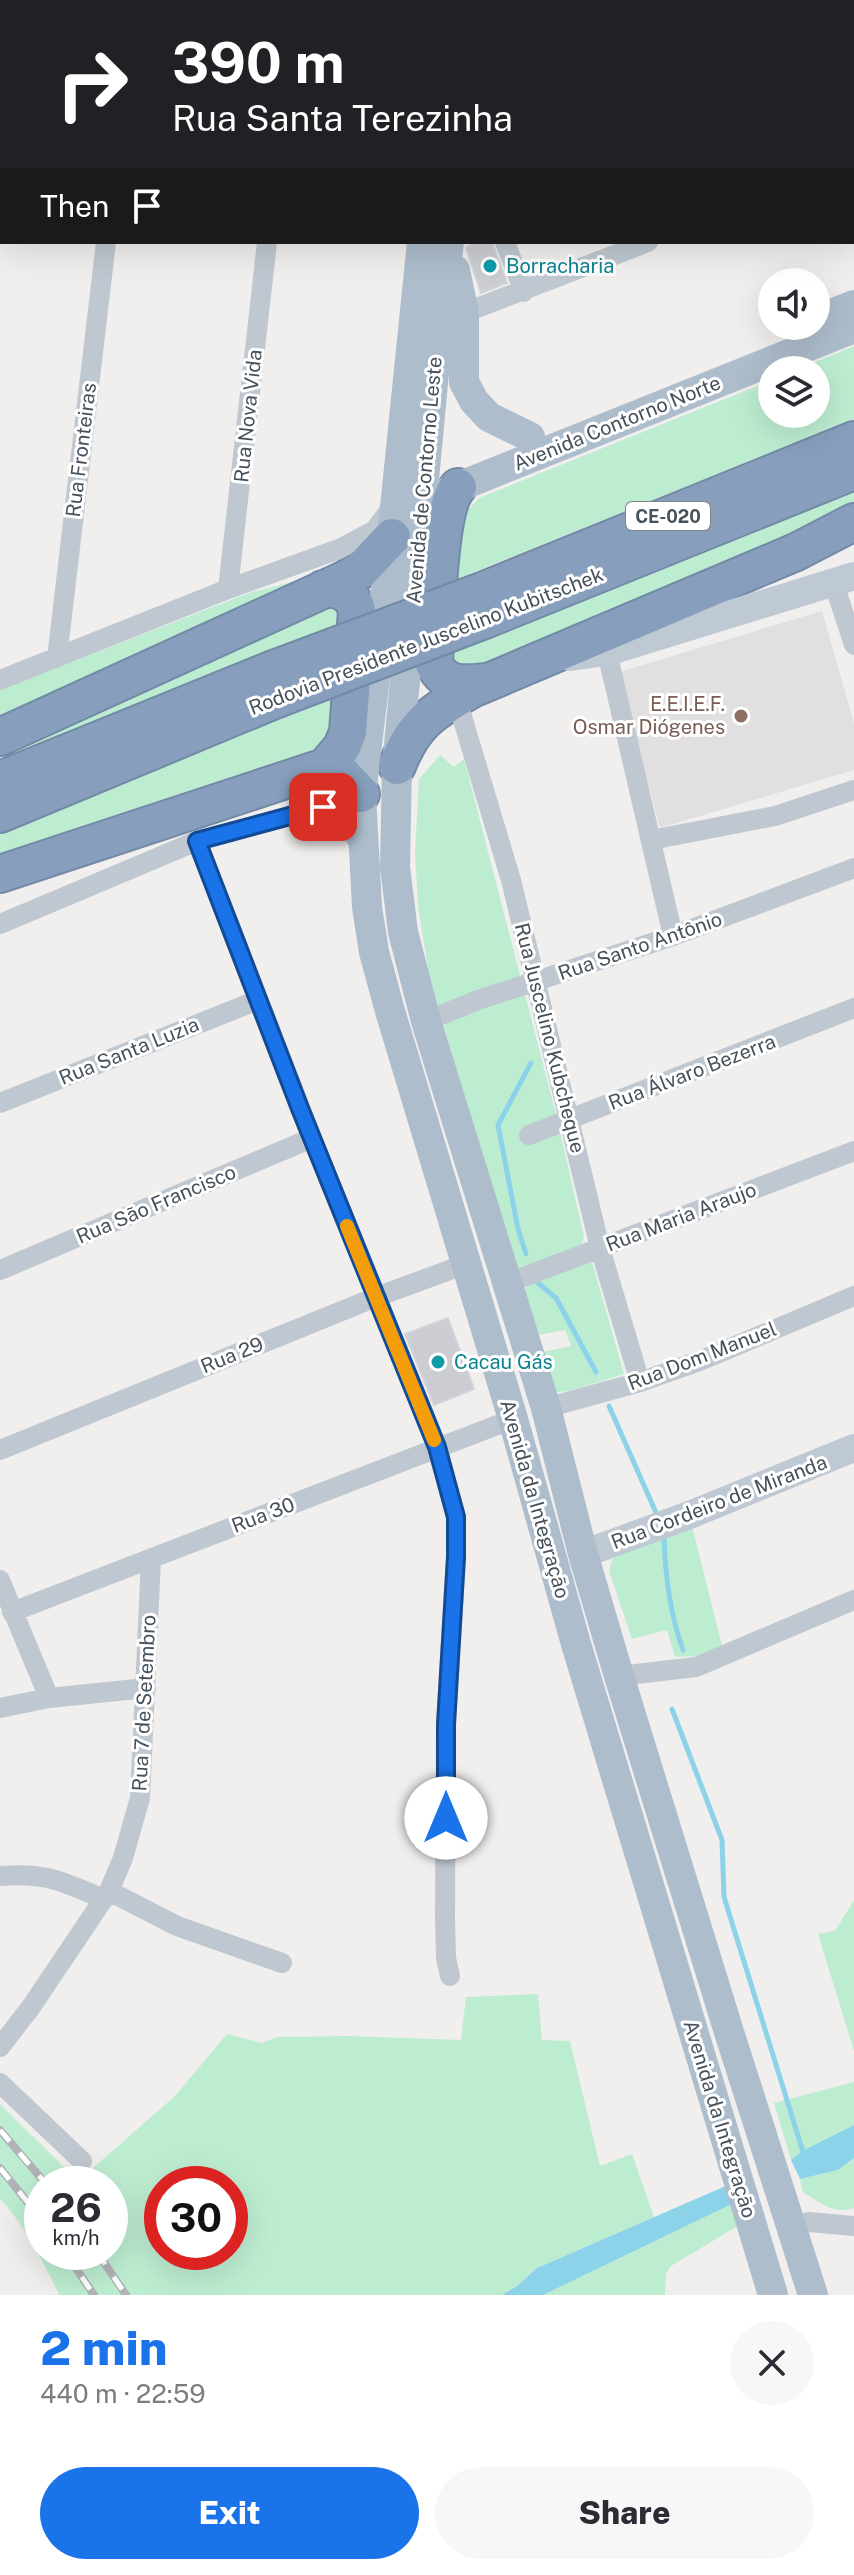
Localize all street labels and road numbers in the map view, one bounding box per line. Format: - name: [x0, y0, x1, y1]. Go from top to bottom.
- street label: Rua Nova Vida: [229, 348, 267, 484]
- street label: Avenida de Contorno Leste: [401, 356, 447, 604]
- street label: Avenida Contorno Norte: [510, 370, 724, 476]
- street label: Rua Fronteiras: [61, 381, 101, 519]
- road number: CE-020: [626, 502, 710, 530]
- street label: Rodovia Presidente Juscelino Kubitschek: [245, 562, 607, 720]
- street label: Rua Santo Antônio: [555, 907, 725, 985]
- street label: Rua Juscelino Kubcheque: [510, 920, 590, 1156]
- street label: Rua Santa Luzia: [55, 1012, 203, 1090]
- street label: Rua Álvaro Bezerra: [605, 1028, 779, 1115]
- street label: Rua São Francisco: [73, 1160, 239, 1248]
- street label: Rua Maria Araujo: [602, 1177, 760, 1257]
- street label: Rua Dom Manuel: [624, 1317, 780, 1395]
- street label: Rua 29: [197, 1332, 267, 1378]
- street label: Avenida da Integração: [495, 1397, 575, 1601]
- street label: Rua Cordeiro de Miranda: [608, 1450, 830, 1554]
- street label: Rua 30: [228, 1492, 298, 1538]
- street label: Rua 7 de Setembro: [127, 1614, 161, 1792]
- street label: Avenida da Integração: [678, 2017, 762, 2221]

